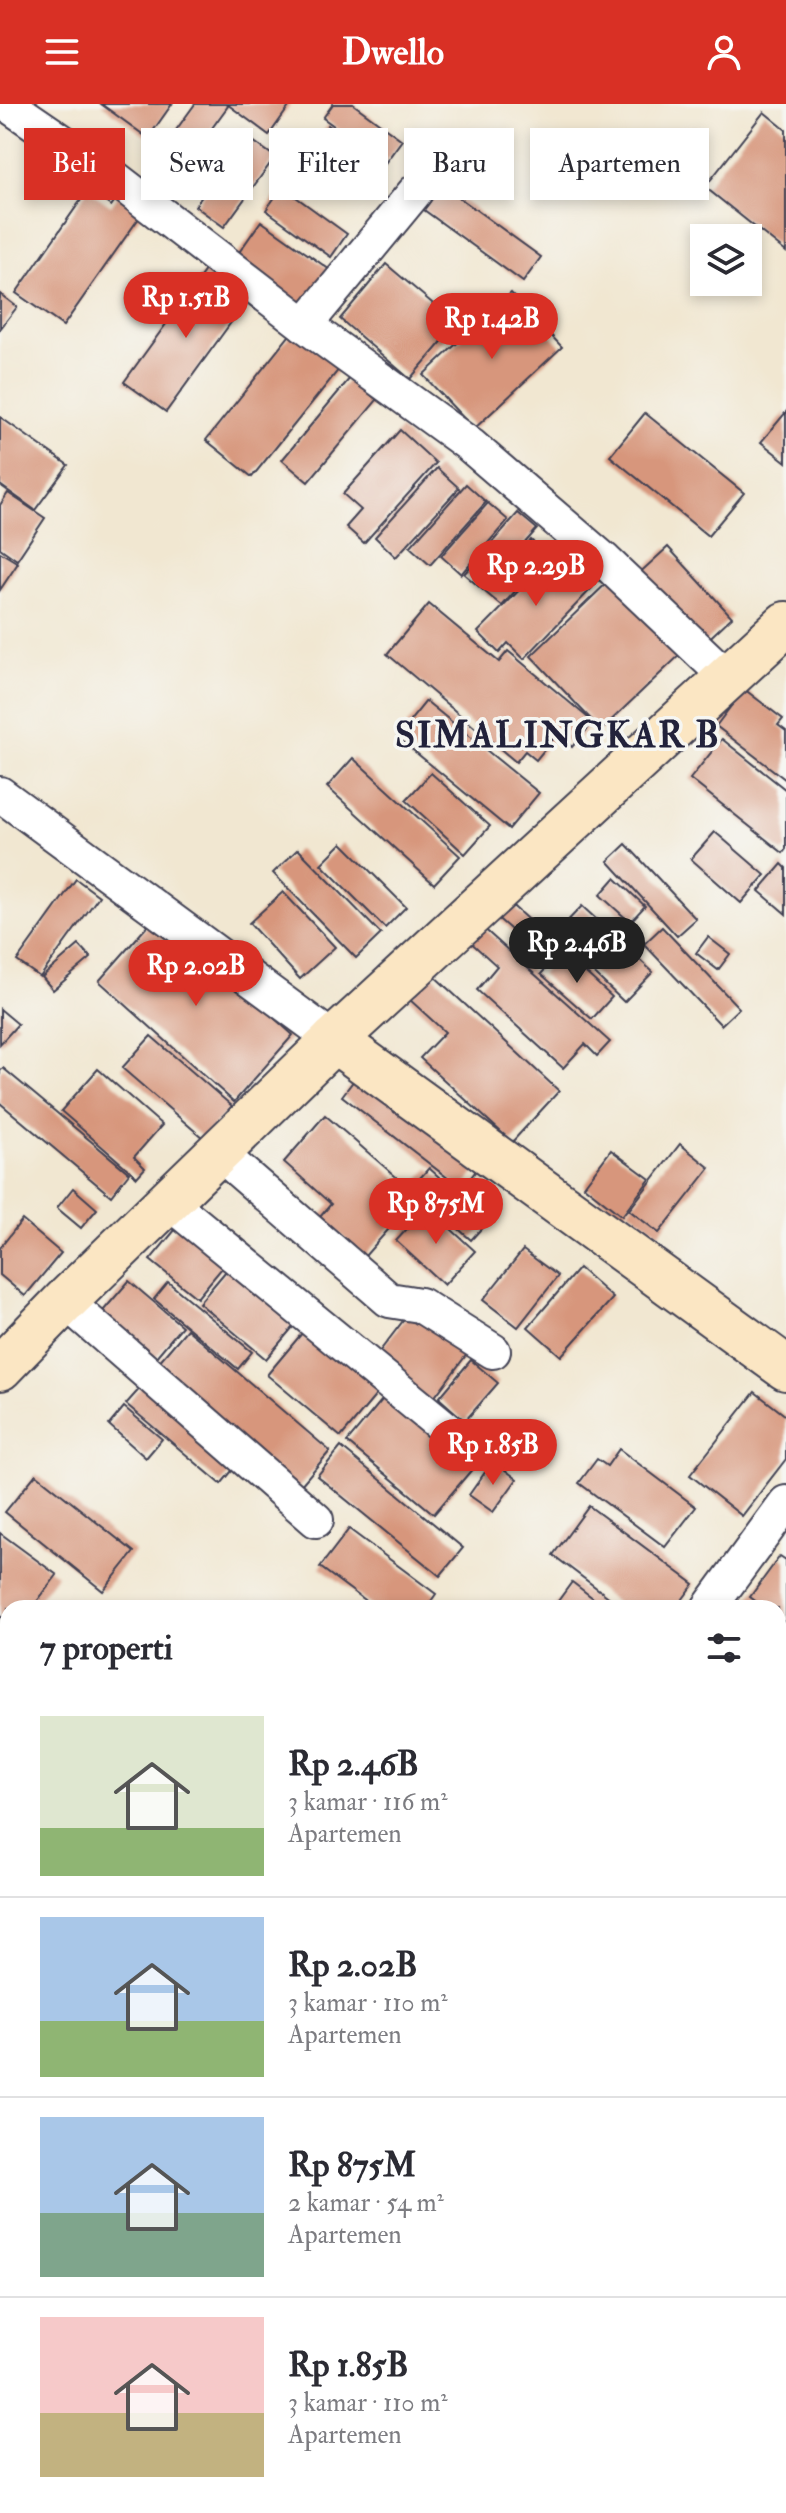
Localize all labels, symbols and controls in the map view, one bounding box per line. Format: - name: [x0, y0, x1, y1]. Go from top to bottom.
- icon: menu: [40, 30, 84, 74]
- text: Dwello: [342, 30, 444, 75]
- icon: person: [702, 30, 746, 74]
- chip: Beli: [24, 128, 125, 200]
- chip: Sewa: [141, 128, 253, 200]
- chip: Filter: [269, 128, 388, 200]
- chip: Baru: [404, 128, 514, 200]
- chip: Apartemen: [530, 128, 709, 200]
- map controls: [690, 224, 762, 296]
- button: layers: [690, 224, 762, 296]
- pin: Rp 1.51B: [103, 272, 269, 340]
- text: Rp 1.51B: [142, 282, 230, 314]
- pin: Rp 1.42B: [409, 293, 575, 361]
- text: Rp 1.42B: [444, 303, 540, 335]
- pin: Rp 2.29B: [453, 540, 619, 608]
- text: Rp 2.29B: [487, 550, 586, 582]
- district label: SIMALINGKAR B: [395, 713, 721, 758]
- pin: Rp 2.46B: [494, 917, 660, 985]
- text: Rp 2.46B: [527, 927, 627, 959]
- pin: Rp 2.02B: [113, 940, 279, 1008]
- text: Rp 2.02B: [147, 950, 246, 982]
- pin: Rp 875M: [362, 1178, 510, 1246]
- text: Rp 875M: [387, 1188, 485, 1220]
- pin: Rp 1.85B: [410, 1419, 576, 1487]
- text: Rp 1.85B: [447, 1429, 539, 1461]
- icon: filters: [702, 1626, 746, 1670]
- text: 7 properti: [40, 1627, 173, 1670]
- text: Rp 2.46B: [288, 1743, 419, 1786]
- icon: home: [104, 1748, 200, 1844]
- text: 3 kamar · 116 m²: [288, 1786, 447, 1818]
- text: Apartemen: [288, 1818, 402, 1850]
- text: Rp 2.02B: [288, 1944, 417, 1987]
- icon: home: [104, 1949, 200, 2045]
- text: 3 kamar · 110 m²: [288, 1987, 448, 2019]
- text: Apartemen: [288, 2019, 402, 2051]
- text: Rp 875M: [288, 2144, 416, 2187]
- icon: home: [104, 2149, 200, 2245]
- text: 2 kamar · 54 m²: [288, 2187, 444, 2219]
- text: Apartemen: [288, 2219, 402, 2251]
- text: Rp 1.85B: [288, 2344, 409, 2387]
- icon: home: [104, 2349, 200, 2445]
- text: 3 kamar · 110 m²: [288, 2387, 448, 2419]
- text: Apartemen: [288, 2419, 402, 2451]

